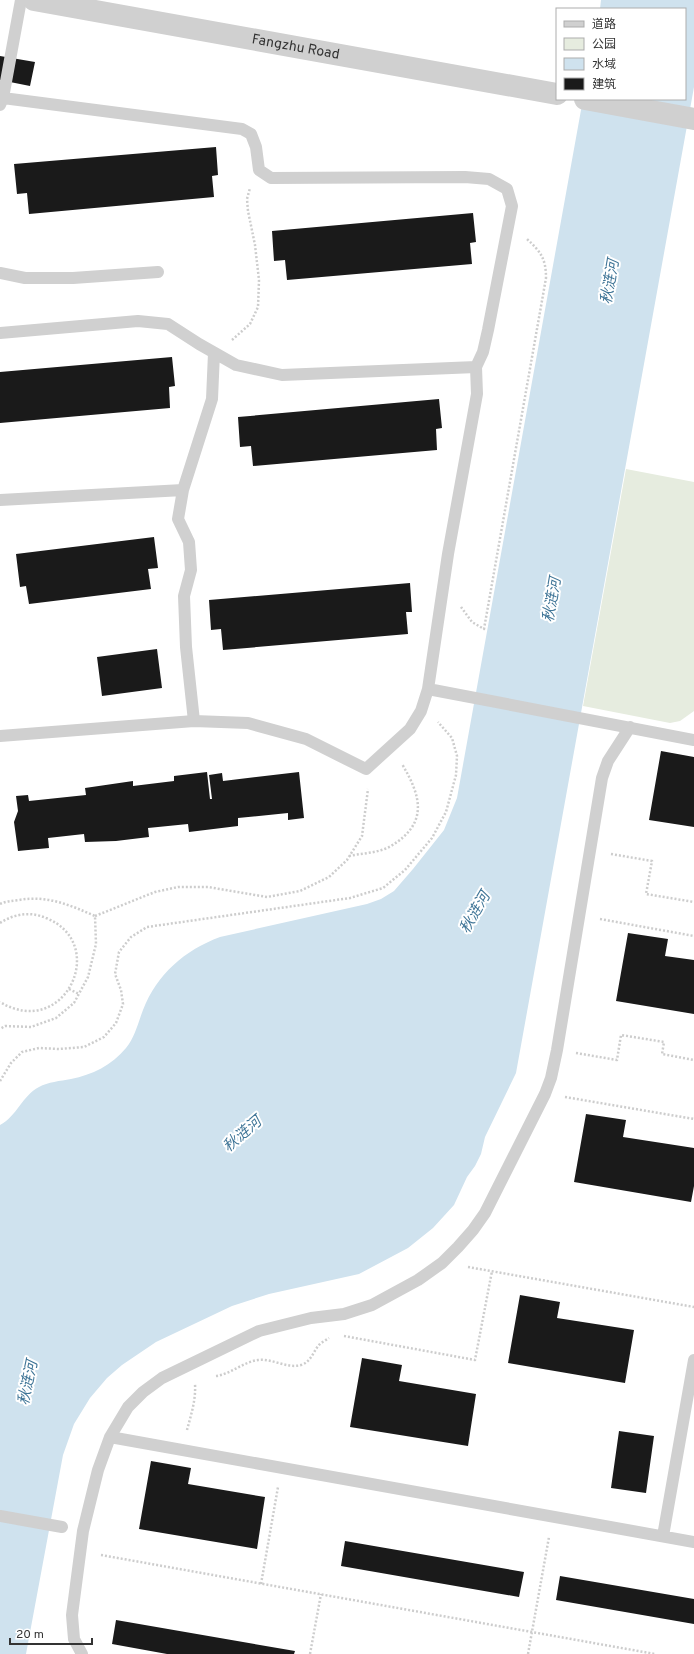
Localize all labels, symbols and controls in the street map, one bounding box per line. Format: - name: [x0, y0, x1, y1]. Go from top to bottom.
- legend: [556, 8, 686, 100]
- text: 道路: [592, 17, 616, 33]
- street label: Fangzhu Road: [251, 31, 341, 63]
- text: 公园: [592, 37, 616, 53]
- text: 水域: [592, 57, 616, 73]
- text: 建筑: [592, 77, 616, 93]
- water label: 秋涟河: [598, 255, 625, 306]
- water label: 秋涟河: [540, 573, 567, 624]
- water label: 秋涟河: [457, 886, 497, 937]
- water label: 秋涟河: [220, 1111, 268, 1157]
- water label: 秋涟河: [15, 1356, 44, 1407]
- scale bar: [10, 1620, 92, 1646]
- text: 20 m: [16, 1627, 44, 1643]

